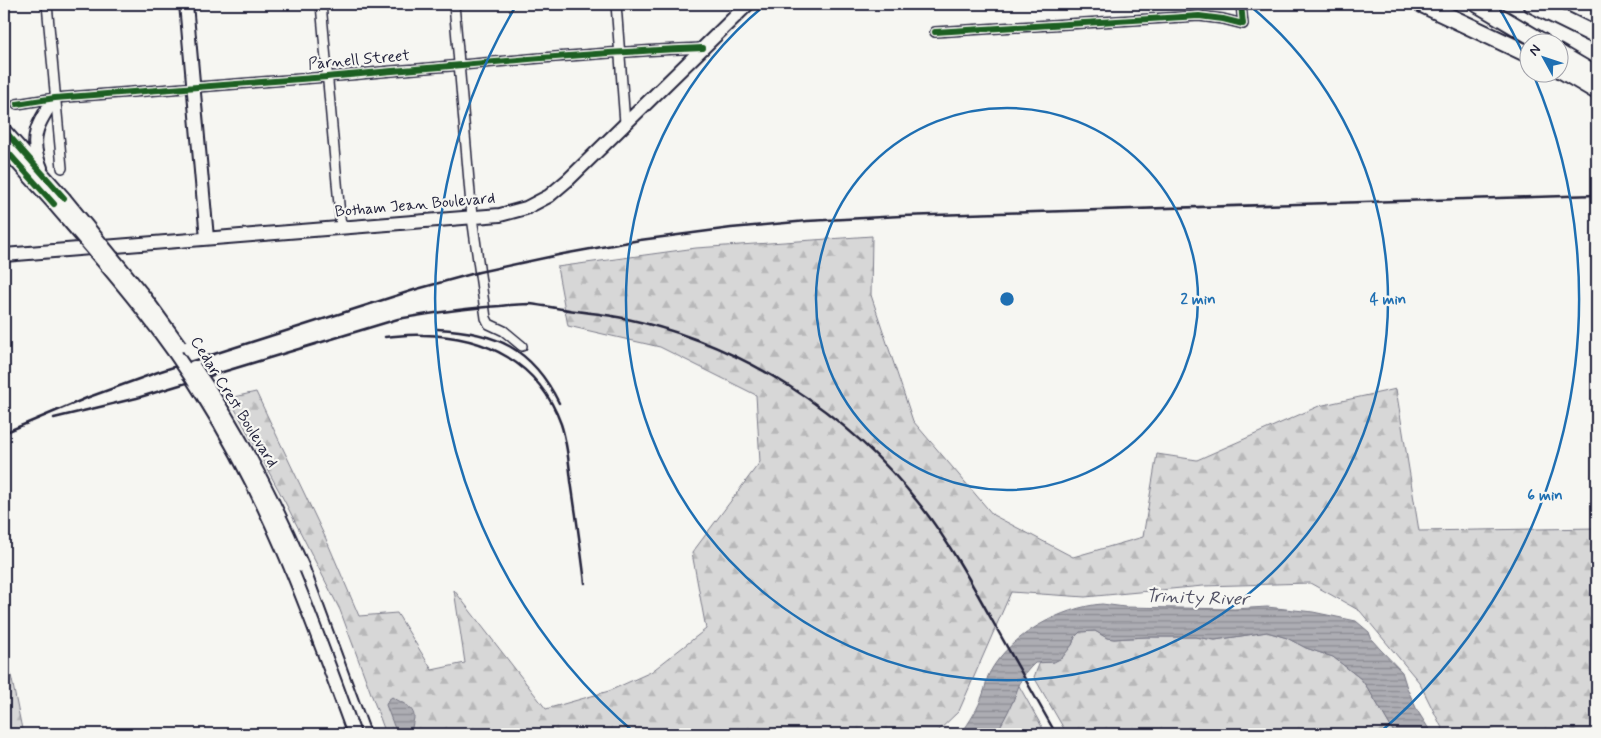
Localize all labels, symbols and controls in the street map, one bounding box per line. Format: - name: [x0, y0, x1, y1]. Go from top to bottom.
- north arrow: [1518, 32, 1568, 82]
- text: N: [1525, 41, 1545, 60]
- street label: Parnell Street: [307, 45, 411, 75]
- street label: Botham Jean Boulevard: [334, 188, 496, 222]
- centre of rings: [998, 290, 1016, 308]
- text: 2 min: [1180, 290, 1216, 310]
- text: 4 min: [1370, 290, 1406, 310]
- street label: Cedar Crest Boulevard: [185, 333, 283, 471]
- text: 6 min: [1527, 486, 1563, 506]
- water label: Trinity River: [1145, 584, 1251, 612]

